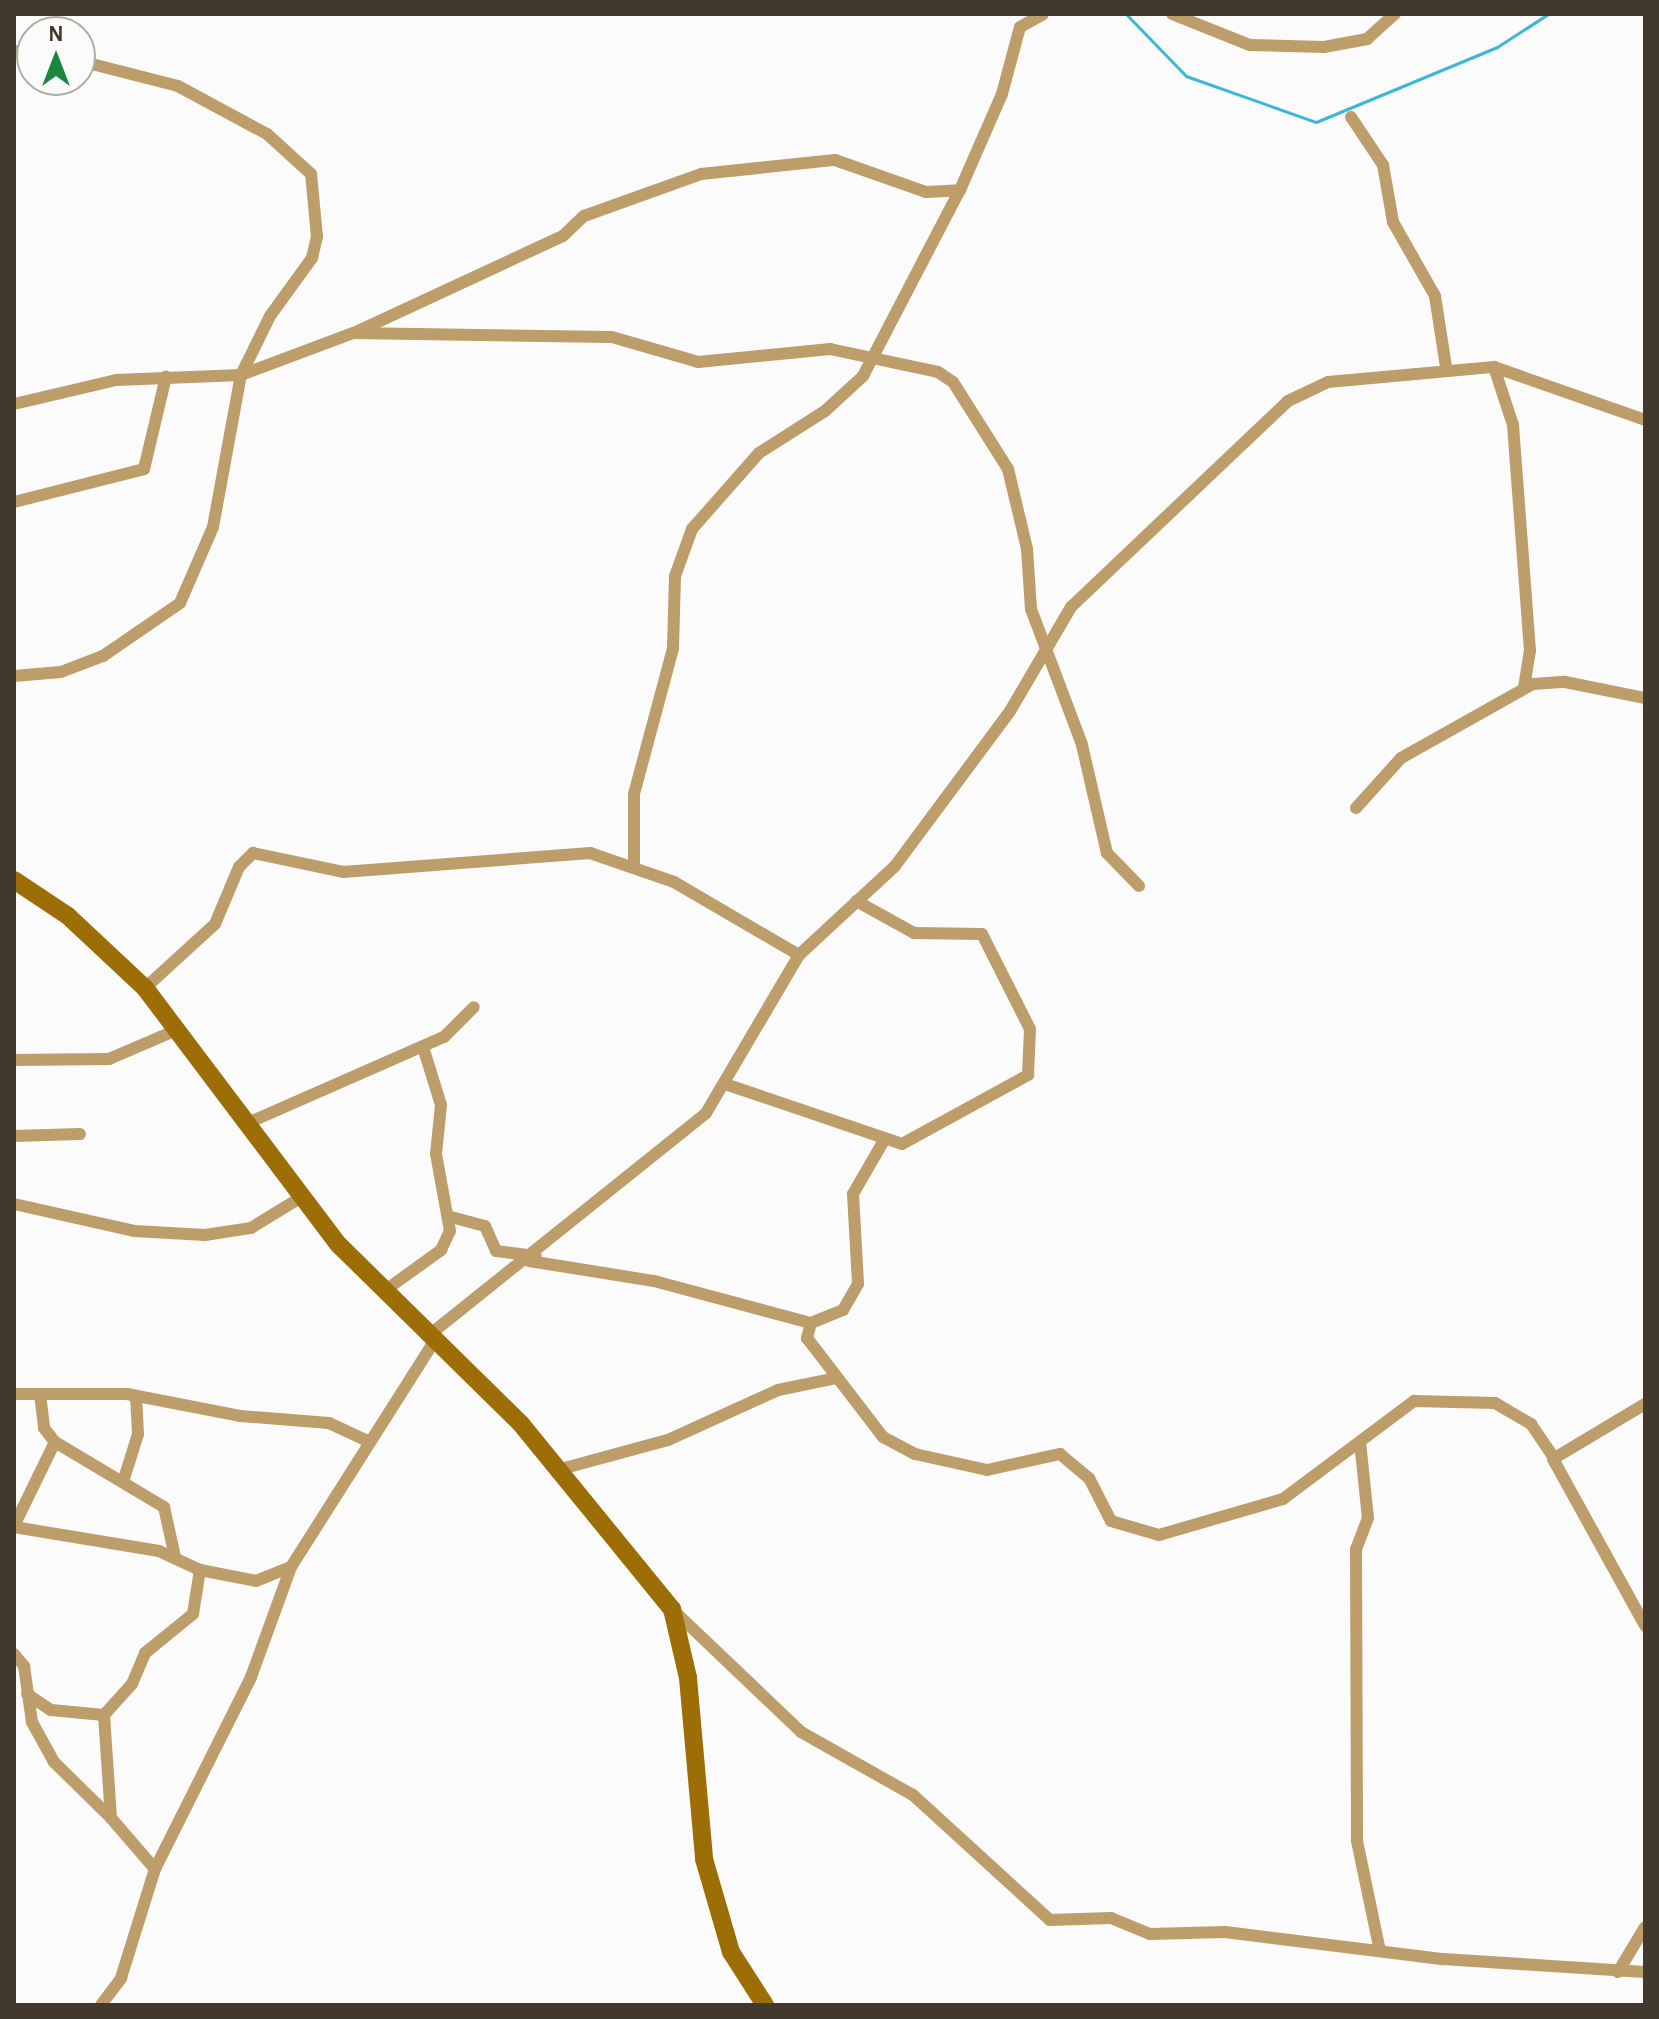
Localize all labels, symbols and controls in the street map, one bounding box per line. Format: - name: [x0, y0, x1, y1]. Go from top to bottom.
- north arrow: [16, 16, 96, 96]
- text: N: [48, 23, 64, 45]

